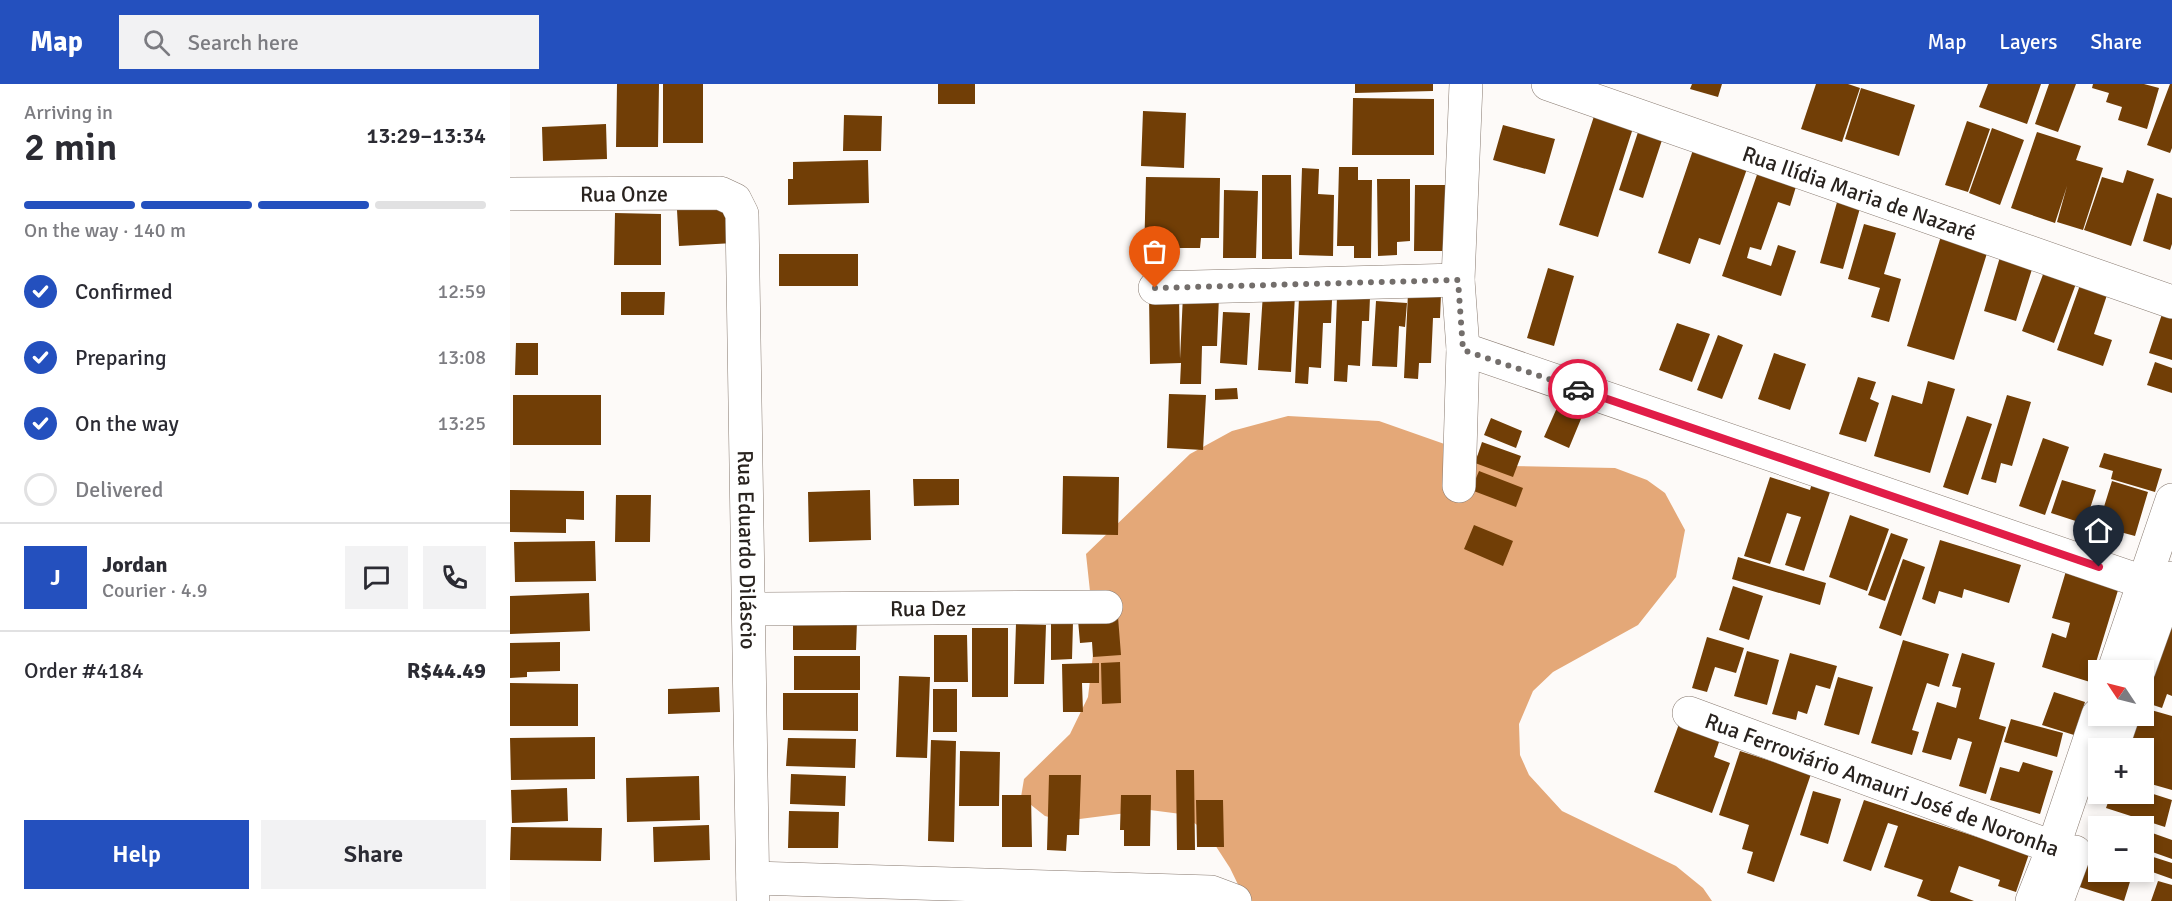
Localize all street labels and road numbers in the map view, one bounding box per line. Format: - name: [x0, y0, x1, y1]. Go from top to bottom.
- street label: Rua Ilídia Maria de Nazaré: [1739, 140, 1980, 247]
- street label: Rua Onze: [580, 180, 668, 208]
- street label: Rua Eduardo Diláscio: [732, 450, 762, 650]
- street label: Rua Dez: [890, 595, 966, 622]
- street label: Rua Ferroviário Amauri José de Noronha: [1701, 707, 2063, 862]

